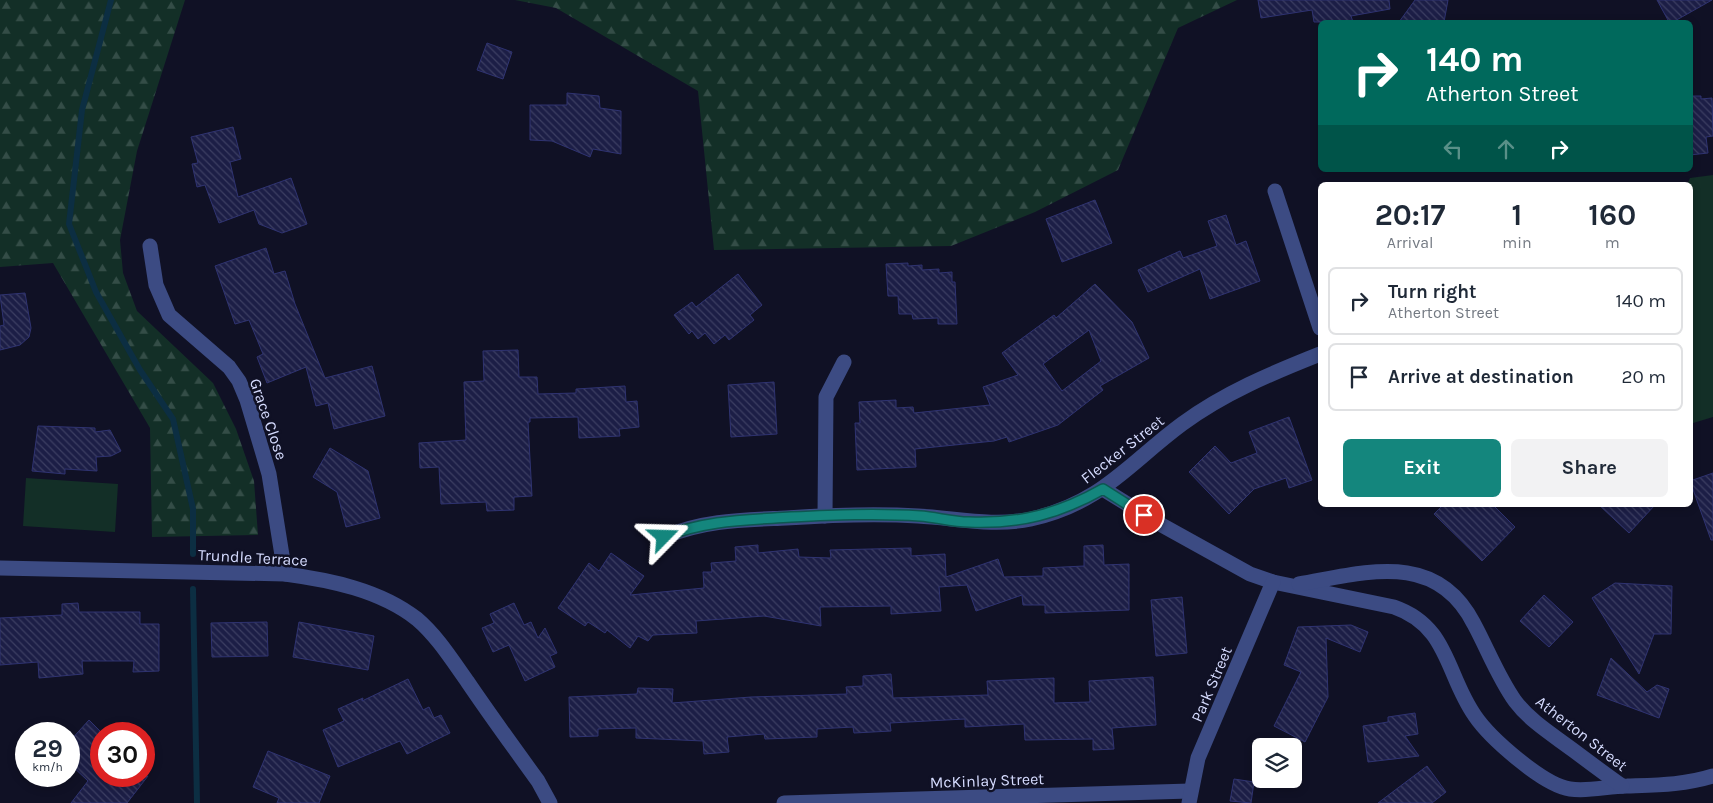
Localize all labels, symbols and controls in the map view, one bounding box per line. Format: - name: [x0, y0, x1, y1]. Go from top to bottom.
- text: 140 m: [1426, 39, 1524, 80]
- icon: right: [1343, 40, 1408, 105]
- text: Atherton Street: [1426, 81, 1579, 107]
- icon: left: [1439, 135, 1467, 163]
- icon: ahead: [1492, 135, 1520, 163]
- icon: right: [1545, 135, 1573, 163]
- text: 20:17: [1375, 197, 1446, 233]
- text: 1: [1512, 197, 1522, 233]
- text: 160: [1588, 197, 1636, 233]
- text: Arrival: [1387, 233, 1434, 252]
- text: min: [1502, 233, 1532, 252]
- text: m: [1605, 233, 1620, 252]
- text: Turn right: [1388, 281, 1477, 303]
- icon: right: [1345, 287, 1373, 315]
- text: 140 m: [1616, 290, 1666, 312]
- text: Atherton Street: [1388, 303, 1499, 322]
- icon: arrive: [1345, 363, 1373, 391]
- text: Arrive at destination: [1388, 366, 1574, 388]
- text: 20 m: [1621, 366, 1666, 388]
- street label: Grace Close: [246, 376, 291, 462]
- street label: Flecker Street: [1077, 411, 1168, 488]
- button: Exit: [1343, 439, 1501, 497]
- button: Share: [1511, 439, 1668, 497]
- pin: [1123, 494, 1165, 536]
- icon: arrive: [1130, 501, 1158, 529]
- position arrow: [637, 510, 689, 562]
- street label: Trundle Terrace: [198, 545, 308, 570]
- street label: Park Street: [1187, 644, 1236, 725]
- street label: Atherton Street: [1532, 692, 1631, 775]
- speed limit sign: 30: [90, 722, 155, 787]
- text: 29: [32, 734, 63, 763]
- map controls: [1252, 738, 1302, 788]
- button: layers: [1252, 738, 1302, 788]
- text: km/h: [32, 760, 63, 774]
- street label: McKinlay Street: [930, 769, 1045, 792]

